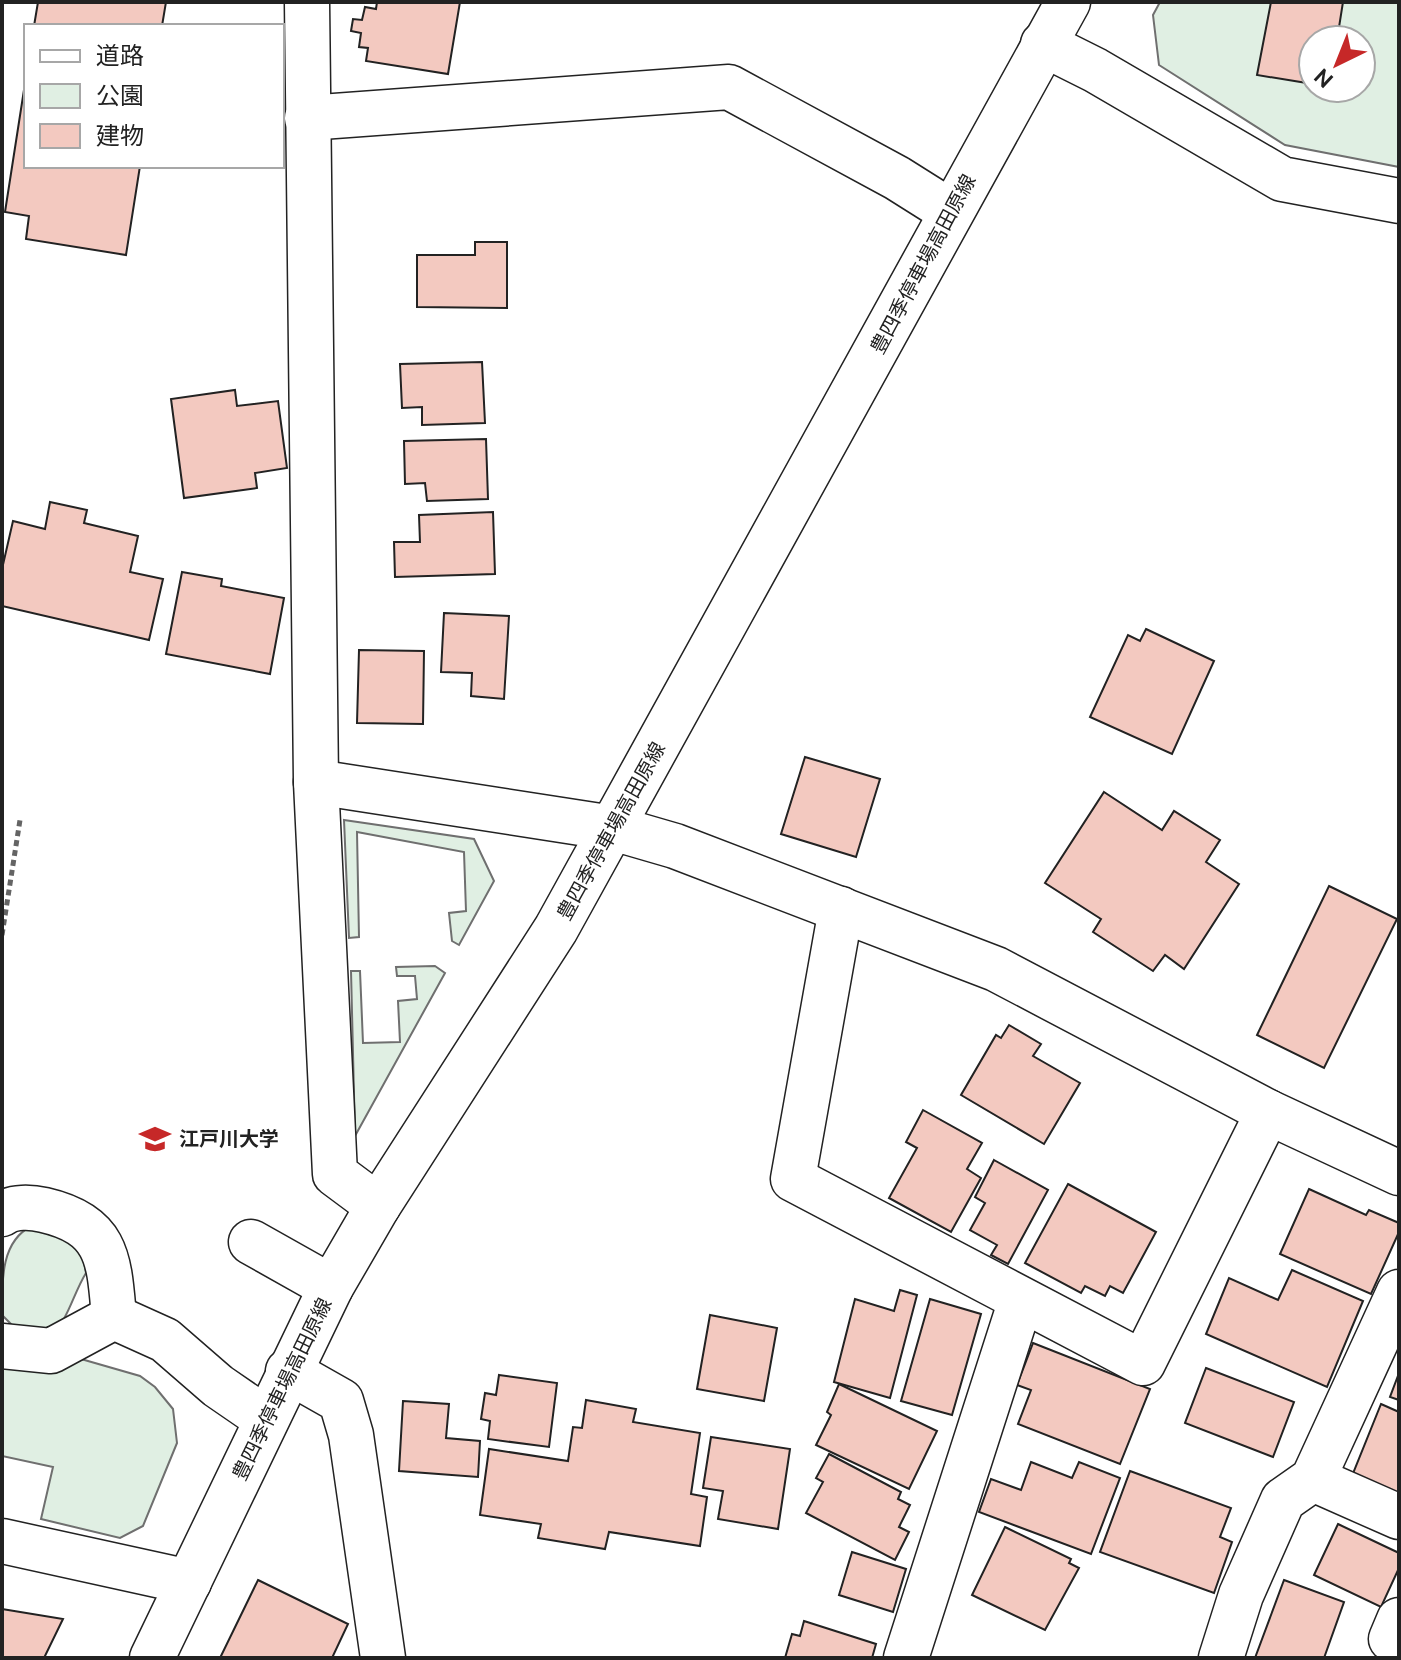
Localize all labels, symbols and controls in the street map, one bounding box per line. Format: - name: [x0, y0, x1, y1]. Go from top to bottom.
- legend: [24, 24, 284, 168]
- north arrow: [1297, 24, 1377, 104]
- text: 道路: [96, 42, 144, 69]
- text: N: [1308, 64, 1338, 94]
- text: 公園: [96, 82, 144, 109]
- text: 建物: [96, 122, 144, 149]
- street label: 豊四季停車場高田原線: [865, 170, 980, 357]
- street label: 豊四季停車場高田原線: [552, 738, 669, 924]
- school or university icon: 江戸川大学: [138, 1122, 172, 1156]
- place label: 江戸川大学: [179, 1127, 279, 1150]
- street label: 豊四季停車場高田原線: [227, 1294, 336, 1484]

